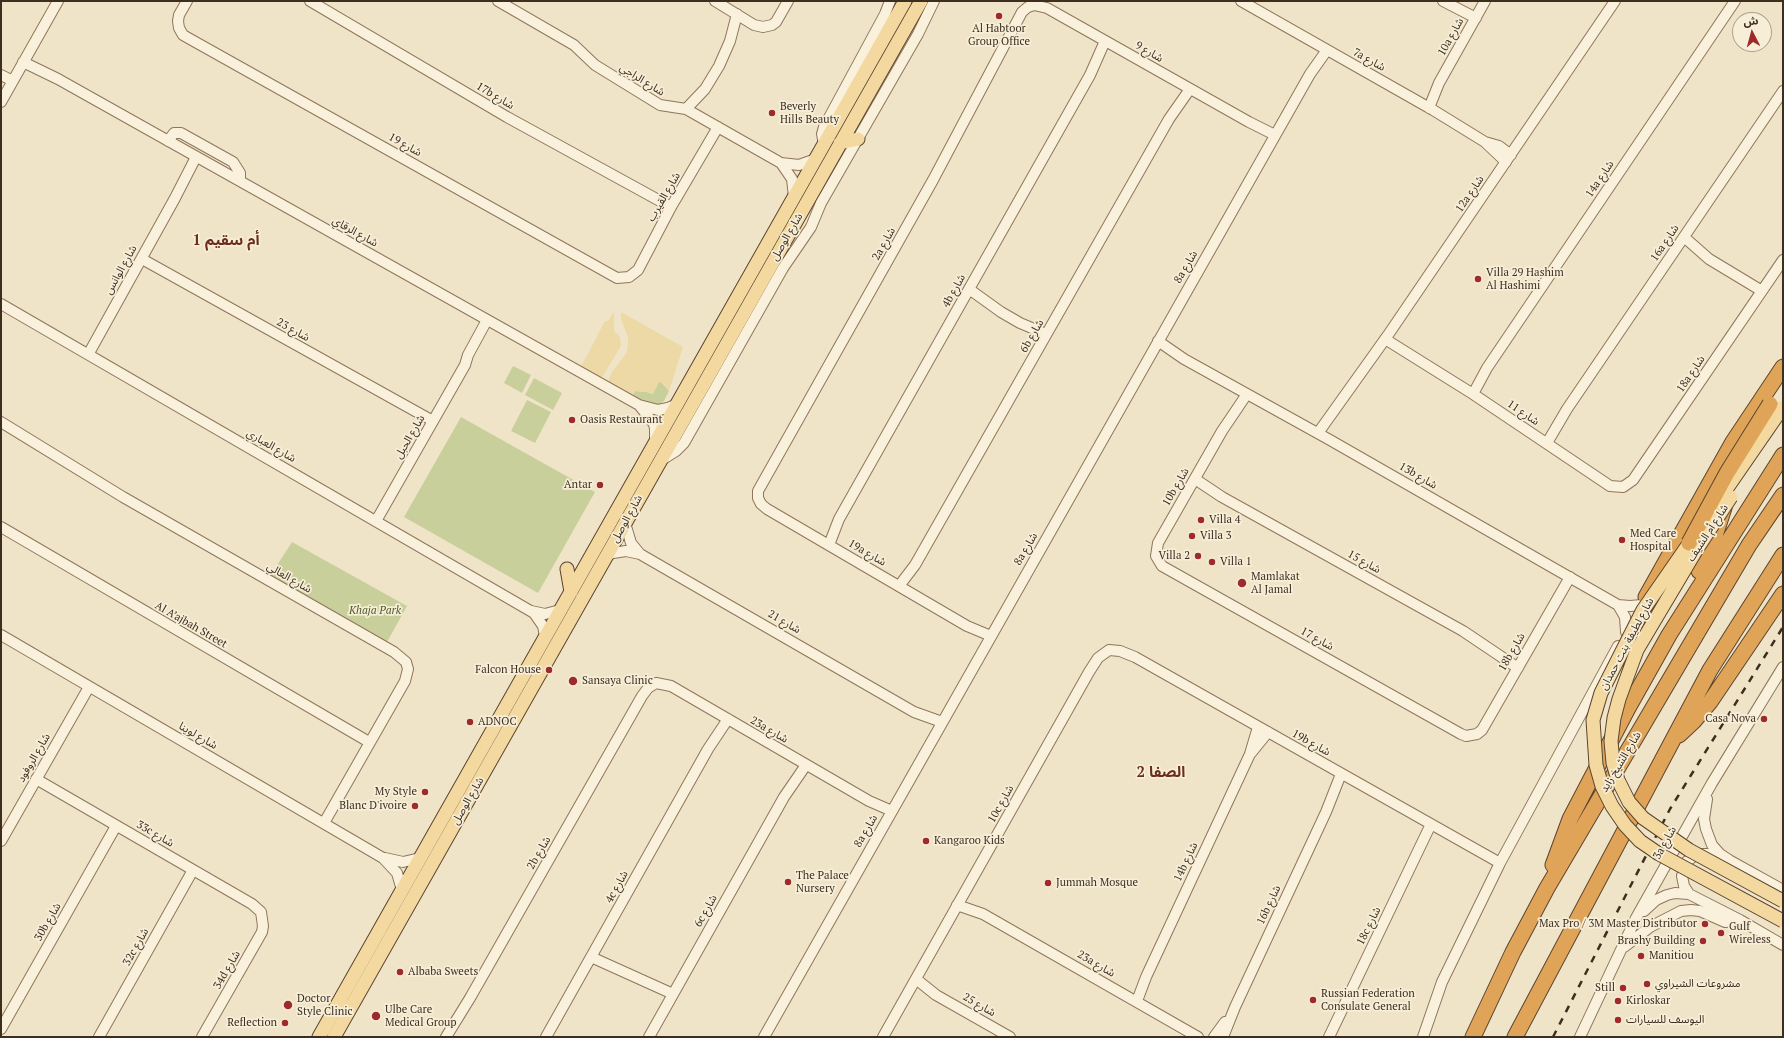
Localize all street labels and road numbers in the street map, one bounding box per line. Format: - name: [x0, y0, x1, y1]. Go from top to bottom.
- street label: 10a شارع: [1435, 16, 1467, 58]
- street label: شارع 9: [1133, 39, 1165, 65]
- street label: 7a شارع: [1351, 46, 1387, 74]
- street label: شارع الراجي: [617, 61, 667, 99]
- street label: 17b شارع: [474, 80, 516, 112]
- street label: شارع 19: [386, 131, 424, 159]
- street label: 14a شارع: [1583, 158, 1617, 200]
- street label: شارع القيرب: [645, 170, 683, 224]
- street label: 12a شارع: [1453, 173, 1487, 215]
- street label: شارع الوصل: [768, 211, 806, 263]
- street label: شارع الرقاي: [330, 214, 380, 250]
- street label: 16a شارع: [1648, 222, 1682, 264]
- street label: 2a شارع: [870, 225, 898, 263]
- street label: شارع الوانس: [102, 243, 140, 297]
- street label: 8a شارع: [1171, 248, 1201, 286]
- street label: 4b شارع: [940, 272, 968, 310]
- street label: شارع 23: [274, 316, 312, 344]
- street label: 6b شارع: [1017, 317, 1047, 355]
- street label: 18a شارع: [1674, 353, 1708, 395]
- street label: شارع 11: [1504, 398, 1542, 428]
- street label: شارع الحبل: [392, 413, 428, 461]
- street label: شارع العباري: [244, 427, 298, 465]
- street label: 13b شارع: [1397, 460, 1439, 492]
- street label: 10b شارع: [1160, 466, 1192, 508]
- street label: شارع الوصل: [608, 493, 646, 545]
- street label: شارع أم الشيف: [1685, 502, 1731, 564]
- street label: 8a شارع: [1011, 530, 1041, 568]
- street label: 19a شارع: [846, 537, 888, 569]
- street label: شارع 15: [1345, 548, 1383, 576]
- street label: شارع العالي: [264, 560, 314, 596]
- street label: شارع لطيفة بنت حمدان: [1597, 596, 1657, 692]
- street label: Al A’ajbah Street: [153, 599, 229, 651]
- street label: شارع 21: [765, 607, 803, 637]
- street label: شارع 17: [1298, 625, 1336, 653]
- street label: 18b شارع: [1496, 631, 1528, 673]
- street label: 23a شارع: [748, 714, 790, 746]
- street label: شارع لوينا: [176, 720, 220, 752]
- street label: 19b شارع: [1290, 727, 1332, 759]
- street label: شارع الشيخ زايد: [1598, 729, 1644, 795]
- street label: شارع الروفود: [15, 731, 53, 785]
- street label: شارع الوصل: [449, 775, 487, 827]
- street label: 10c شارع: [985, 783, 1017, 825]
- street label: 8a شارع: [851, 812, 881, 850]
- street label: 33c شارع: [134, 818, 176, 850]
- street label: 3a شارع: [1651, 824, 1679, 862]
- street label: 2b شارع: [524, 834, 554, 872]
- street label: 14b شارع: [1171, 840, 1201, 884]
- street label: 4c شارع: [603, 868, 631, 906]
- street label: 16b شارع: [1254, 883, 1284, 927]
- street label: 6c شارع: [692, 892, 720, 930]
- street label: 30b شارع: [32, 901, 64, 943]
- street label: 18c شارع: [1354, 905, 1384, 947]
- street label: 32c شارع: [120, 926, 152, 968]
- street label: 23a شارع: [1075, 948, 1117, 980]
- street label: 34d شارع: [211, 949, 243, 991]
- street label: شارع 25: [960, 990, 998, 1020]

